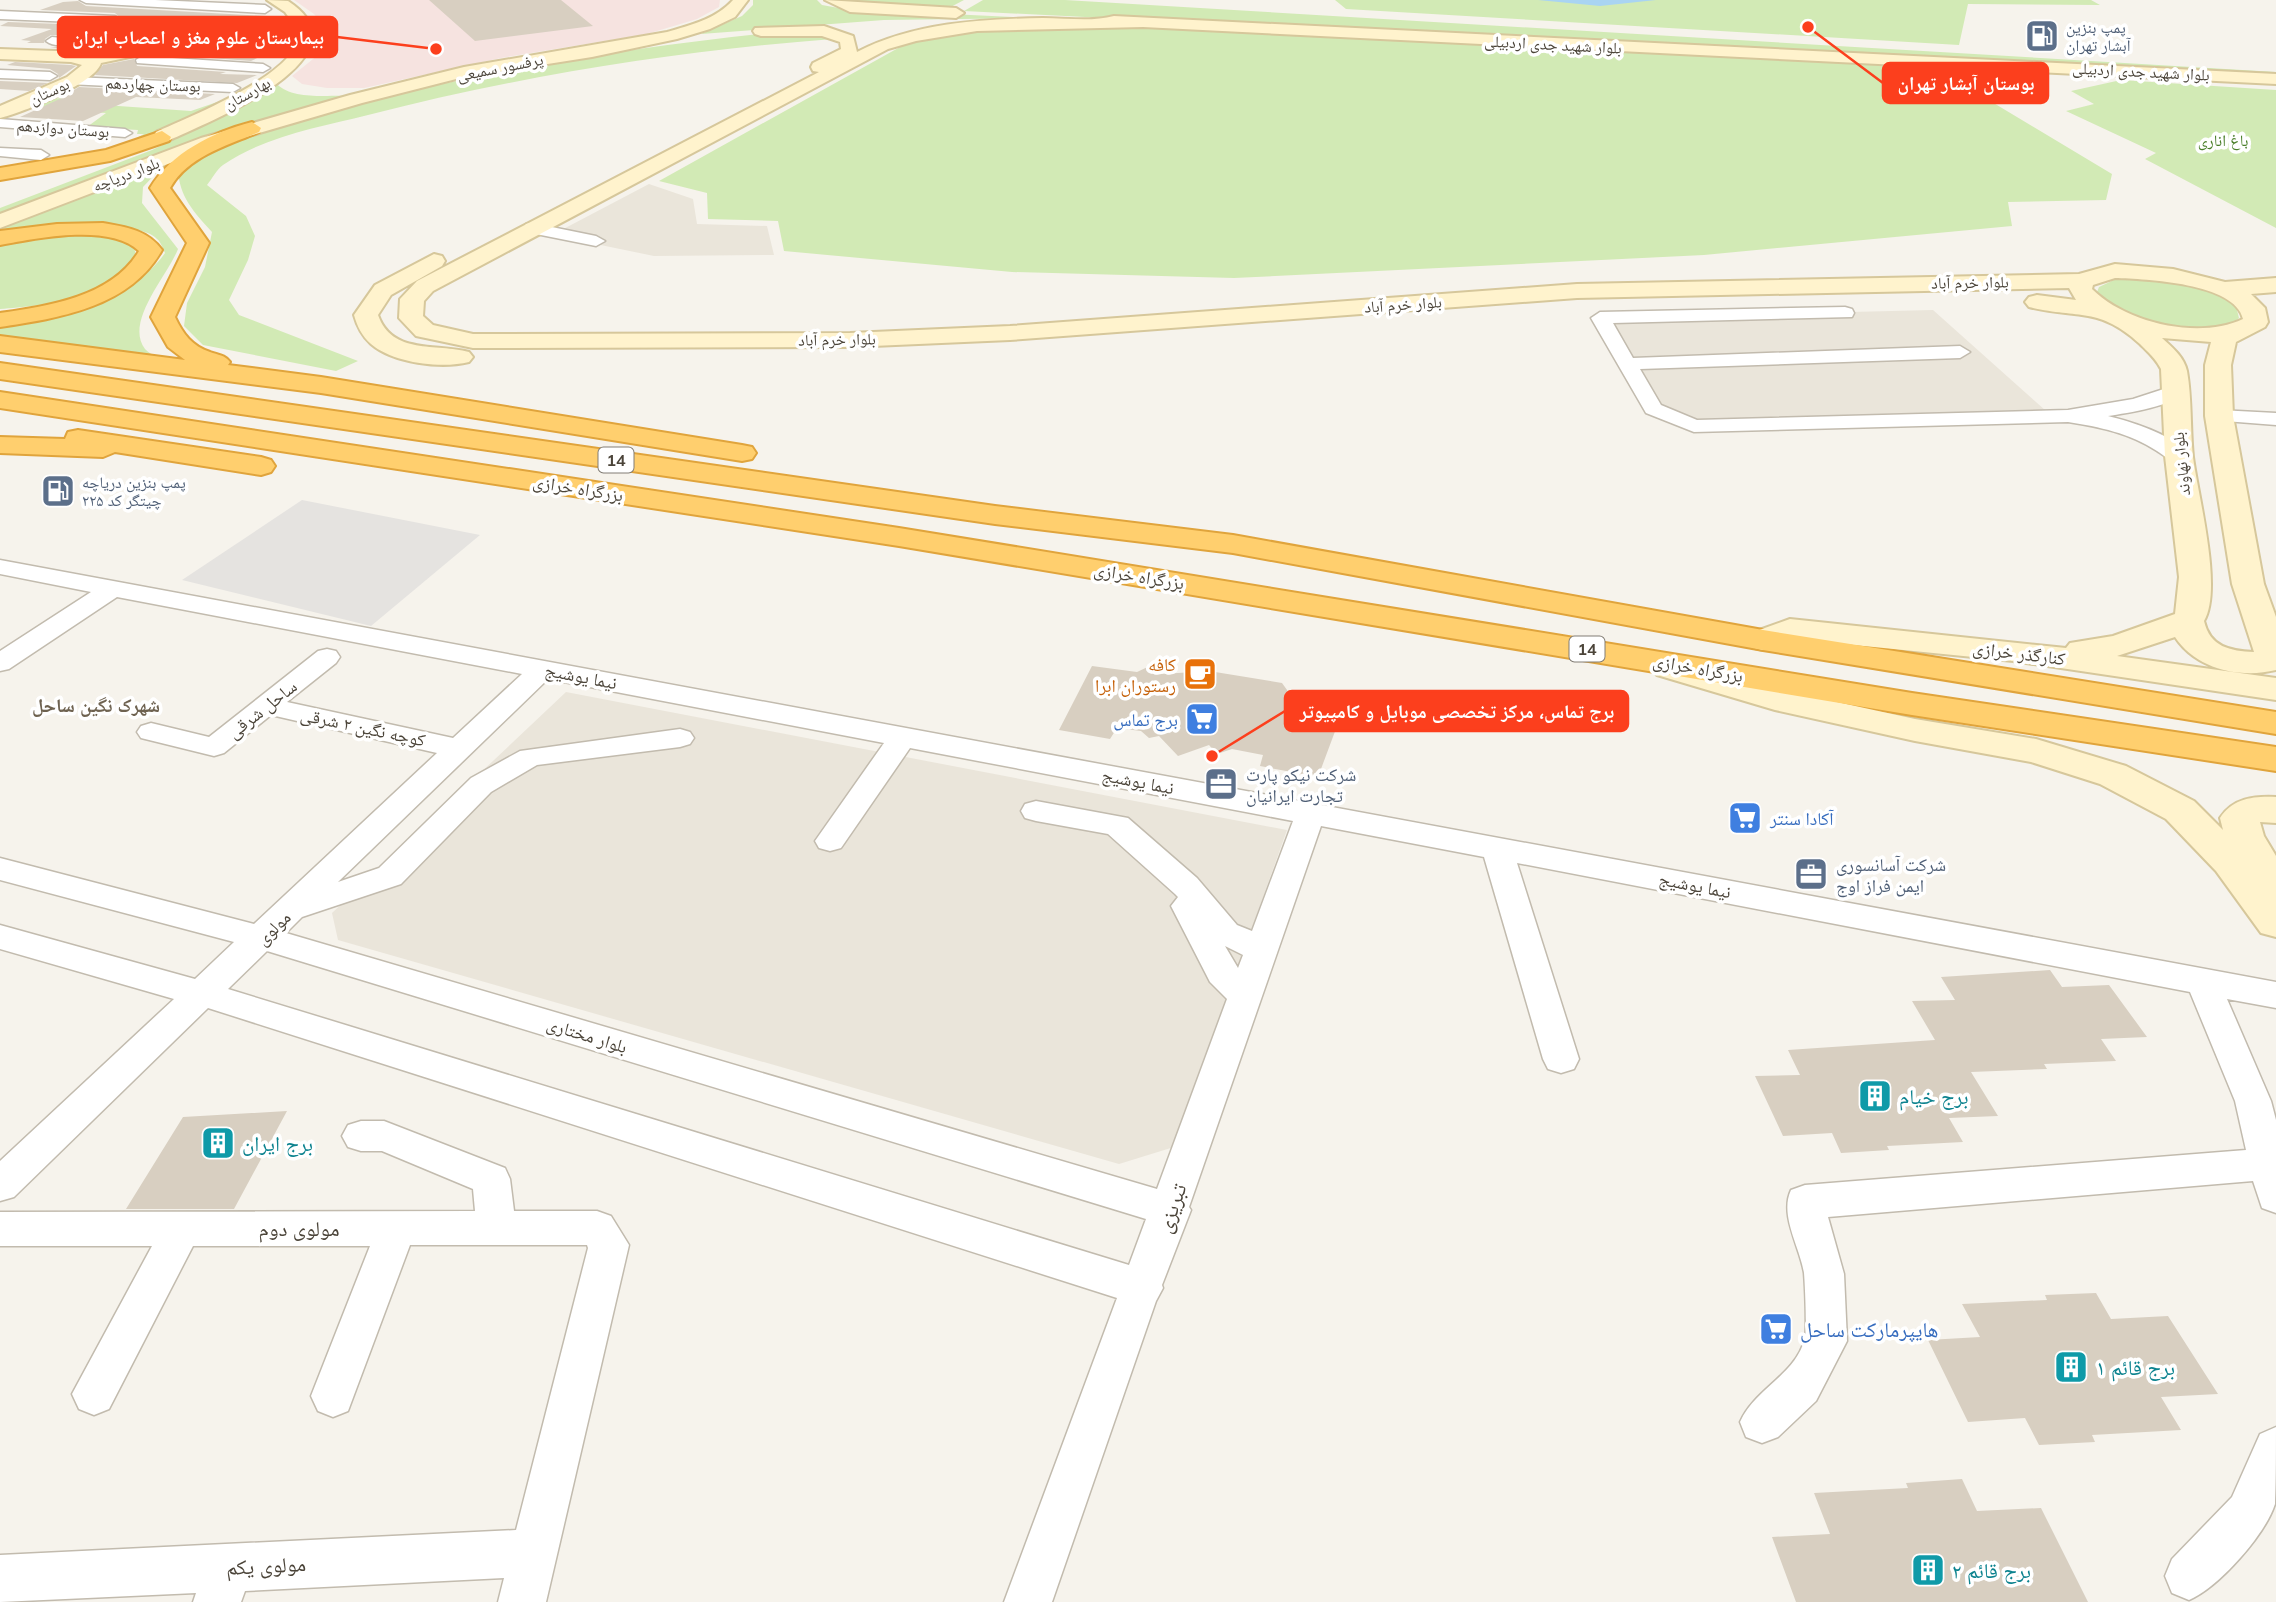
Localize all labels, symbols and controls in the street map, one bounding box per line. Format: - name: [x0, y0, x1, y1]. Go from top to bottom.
- callout: بیمارستان علوم مغز و اعصاب ایران: [58, 17, 337, 57]
- fuel station icon: پمپ بنزین آبشار تهران: [2023, 17, 2061, 55]
- place label: پمپ بنزین آبشار تهران: [2066, 17, 2131, 56]
- text: بیمارستان علوم مغز و اعصاب ایران: [72, 25, 324, 51]
- street label: بلوار شهید جدی اردبیلی: [1484, 30, 1622, 59]
- street label: پرفسور سمیعی: [455, 49, 545, 86]
- street label: بلوار شهید جدی اردبیلی: [2072, 57, 2210, 86]
- callout: بوستان آبشار تهران: [1883, 63, 2048, 103]
- text: بوستان آبشار تهران: [1898, 71, 2034, 95]
- street label: بوستان چهاردهم: [105, 72, 201, 97]
- street label: بهارستان: [220, 72, 274, 115]
- street label: بوستان: [26, 73, 72, 110]
- street label: بوستان دوازدهم: [16, 115, 110, 142]
- park label: باغ اناری: [2198, 130, 2248, 151]
- street label: بلوار دریاچه: [90, 152, 162, 196]
- street label: بلوار خرم آباد: [1931, 271, 2009, 294]
- street label: بلوار خرم آباد: [1364, 291, 1442, 318]
- street label: بلوار خرم آباد: [798, 328, 876, 351]
- street label: بلوار نهاوند: [2168, 431, 2194, 497]
- road number: 14: [598, 447, 634, 472]
- street label: بزرگراه خرازی: [531, 469, 625, 507]
- fuel station icon: پمپ بنزین دریاچه چیتگر کد ۲۲۵: [39, 472, 77, 510]
- place label: پمپ بنزین دریاچه چیتگر کد ۲۲۵: [82, 472, 186, 510]
- street label: بزرگراه خرازی: [1092, 557, 1186, 595]
- road number: 14: [1570, 636, 1604, 662]
- street label: کنارگذر خرازی: [1971, 636, 2067, 670]
- street label: بزرگراه خرازی: [1651, 649, 1745, 687]
- place label: کافه رستوران ابرا: [1095, 653, 1177, 697]
- cafe icon: کافه رستوران ابرا: [1181, 655, 1219, 693]
- street label: نیما یوشیج: [543, 658, 619, 695]
- street label: ساحل شرقی: [223, 675, 301, 743]
- callout: برج تماس، مرکز تخصصی موبایل و کامپیوتر: [1285, 691, 1628, 731]
- district label: شهرک نگین ساحل: [32, 693, 160, 717]
- text: برج تماس، مرکز تخصصی موبایل و کامپیوتر: [1299, 699, 1614, 723]
- supermarket icon: برج تماس: [1183, 700, 1221, 738]
- street label: کوچه نگین ۲ شرقی: [299, 703, 428, 752]
- place label: برج تماس: [1113, 708, 1178, 732]
- street label: نیما یوشیج: [1100, 763, 1176, 800]
- place label: شرکت نیکو پارت تجارت ایرانیان: [1246, 763, 1356, 807]
- office icon: شرکت نیکو پارت تجارت ایرانیان: [1202, 765, 1240, 803]
- supermarket icon: آکادا سنتر: [1726, 799, 1764, 837]
- place label: آکادا سنتر: [1769, 807, 1834, 830]
- place label: شرکت آسانسوری ایمن فراز اوج: [1836, 853, 1946, 898]
- office icon: شرکت آسانسوری ایمن فراز اوج: [1792, 855, 1830, 893]
- street label: نیما یوشیج: [1657, 867, 1733, 904]
- street label: مولوی: [251, 906, 295, 950]
- street label: بلوار مختاری: [544, 1012, 630, 1058]
- building icon: برج خیام: [1856, 1077, 1894, 1115]
- place label: برج خیام: [1899, 1083, 1969, 1111]
- building icon: برج ایران: [199, 1124, 237, 1162]
- place label: برج ایران: [242, 1130, 313, 1157]
- street label: تبریزی: [1150, 1180, 1192, 1236]
- street label: مولوی دوم: [259, 1215, 339, 1243]
- supermarket icon: هایپرمارکت ساحل: [1757, 1310, 1795, 1348]
- place label: هایپرمارکت ساحل: [1800, 1316, 1938, 1343]
- building icon: برج قائم ۱: [2052, 1348, 2090, 1386]
- place label: برج قائم ۱: [2096, 1354, 2175, 1382]
- street label: مولوی یکم: [225, 1550, 307, 1582]
- building icon: برج قائم ۲: [1909, 1551, 1947, 1589]
- place label: برج قائم ۲: [1952, 1557, 2031, 1585]

